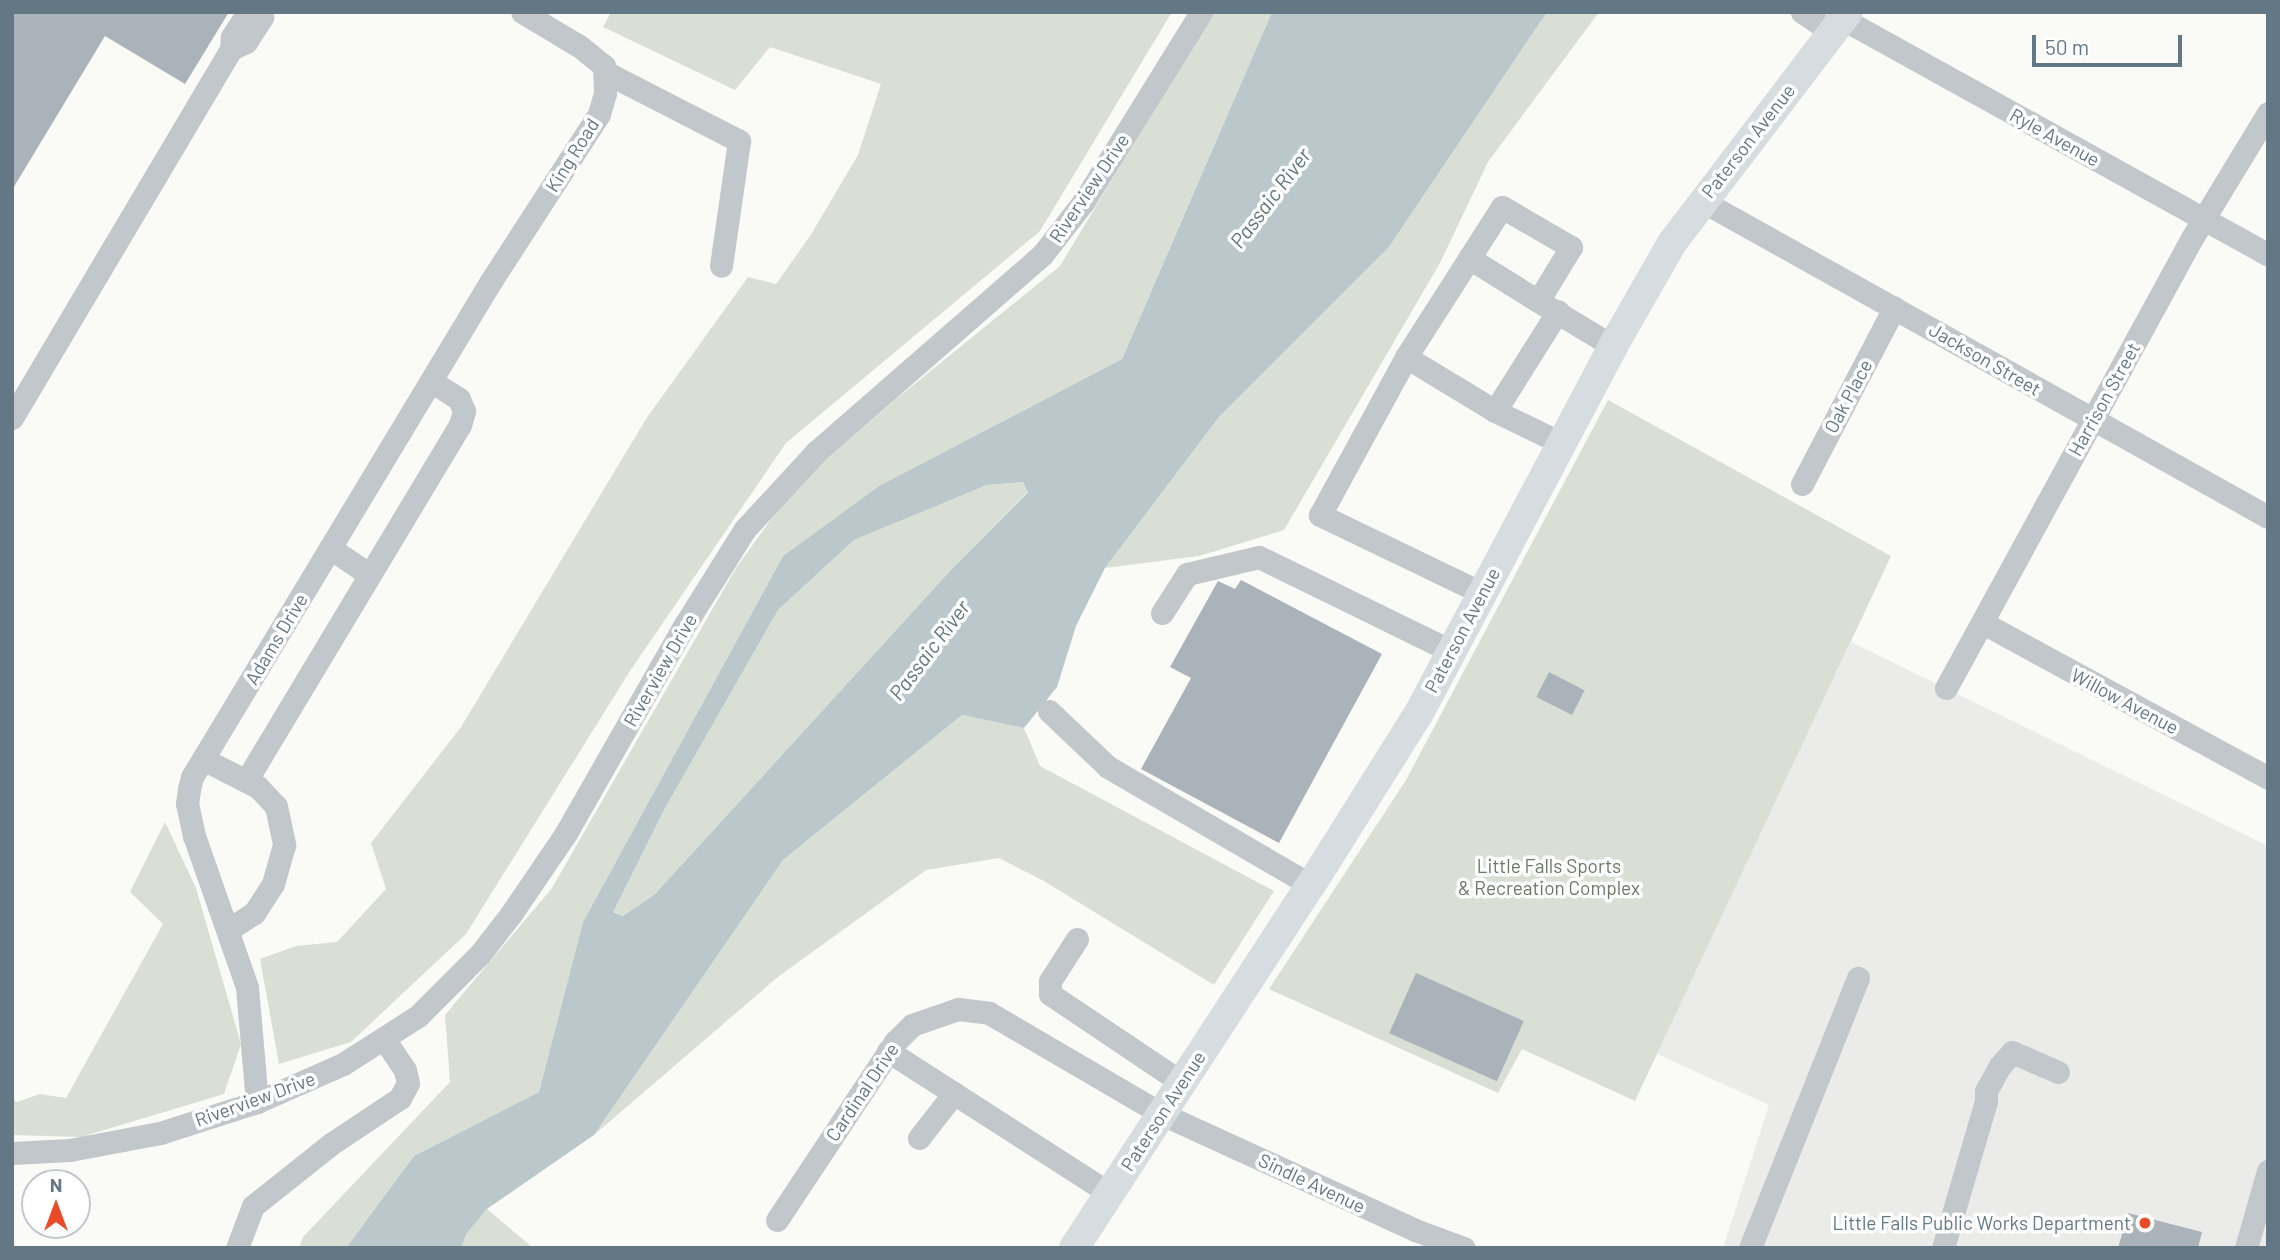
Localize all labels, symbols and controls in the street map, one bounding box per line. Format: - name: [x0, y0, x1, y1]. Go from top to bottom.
- scale bar: [2035, 21, 2186, 65]
- text: 50 m: [2045, 34, 2089, 59]
- street label: Paterson Avenue: [1696, 79, 1800, 203]
- street label: Ryle Avenue: [2006, 103, 2104, 171]
- street label: King Road: [540, 114, 604, 196]
- street label: Riverview Drive: [1044, 129, 1134, 247]
- water label: Passaic River: [1224, 143, 1316, 253]
- street label: Jackson Street: [1925, 318, 2045, 400]
- street label: Harrison Street: [2063, 338, 2145, 460]
- street label: Oak Place: [1819, 355, 1877, 437]
- street label: Paterson Avenue: [1419, 564, 1505, 696]
- street label: Adams Drive: [240, 589, 312, 689]
- water label: Passaic River: [883, 595, 975, 705]
- street label: Riverview Drive: [619, 610, 701, 730]
- street label: Willow Avenue: [2067, 663, 2183, 739]
- park label: Little Falls Sports & Recreation Complex: [1458, 855, 1640, 899]
- street label: Cardinal Drive: [821, 1039, 903, 1145]
- street label: Paterson Avenue: [1116, 1047, 1210, 1175]
- street label: Riverview Drive: [192, 1067, 318, 1131]
- street label: Sindle Avenue: [1255, 1148, 1369, 1218]
- north arrow: [21, 1169, 91, 1239]
- text: N: [50, 1173, 62, 1196]
- place label: Little Falls Public Works Department: [1833, 1212, 2131, 1234]
- marker: Little Falls Public Works Department: [2137, 1215, 2153, 1231]

